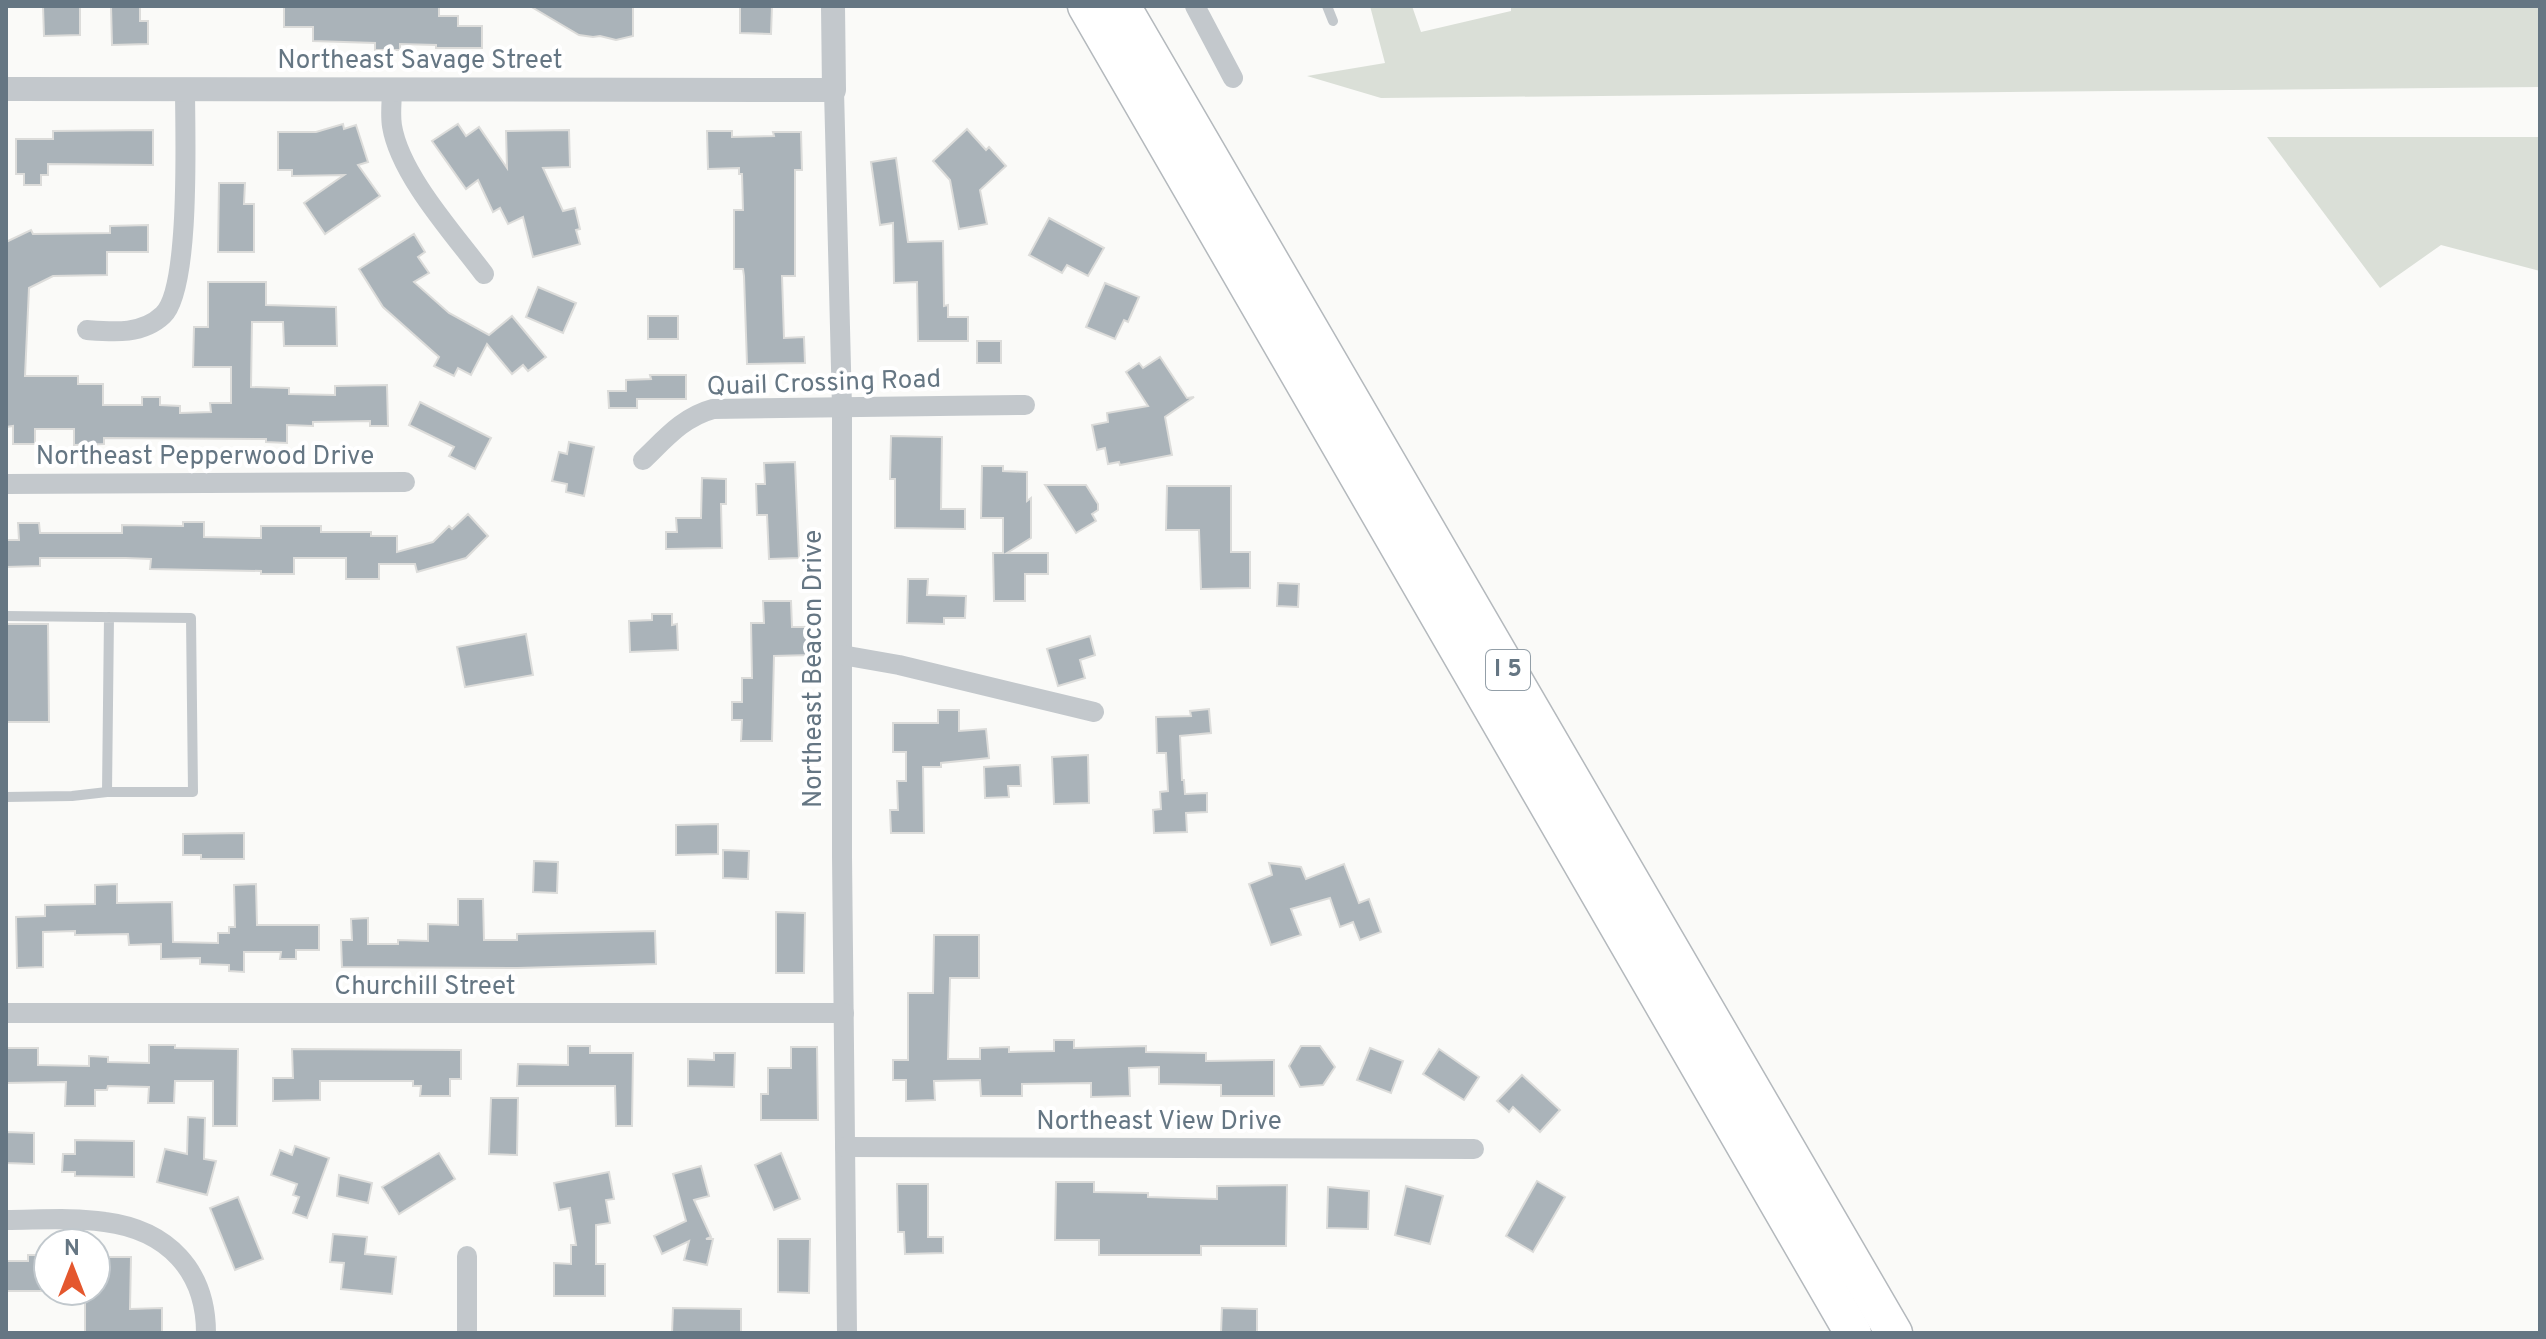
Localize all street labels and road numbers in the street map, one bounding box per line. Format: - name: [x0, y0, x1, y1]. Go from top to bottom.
- street label: Northeast Savage Street: [277, 45, 563, 78]
- street label: Quail Crossing Road: [706, 363, 942, 405]
- street label: Northeast Pepperwood Drive: [36, 441, 374, 474]
- street label: Northeast Beacon Drive: [798, 530, 831, 808]
- road number: I 5: [1486, 650, 1530, 690]
- street label: Churchill Street: [334, 971, 516, 1004]
- street label: Northeast View Drive: [1036, 1106, 1282, 1139]

